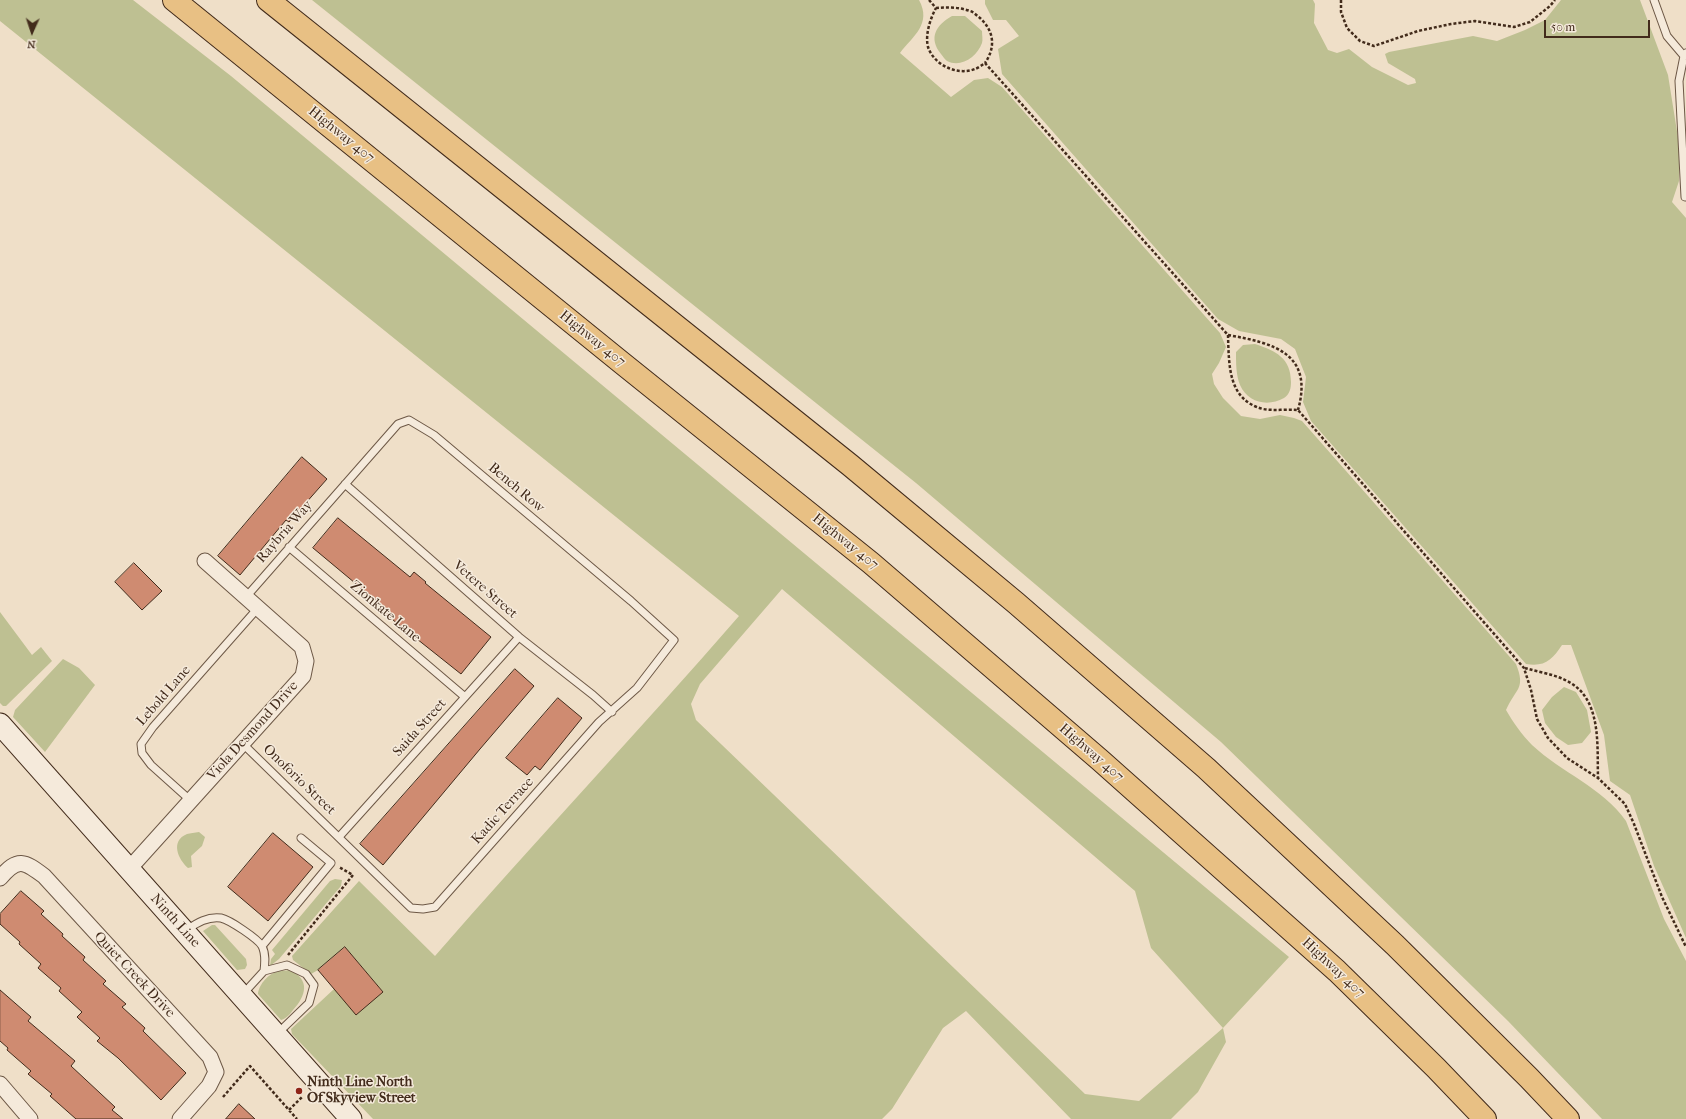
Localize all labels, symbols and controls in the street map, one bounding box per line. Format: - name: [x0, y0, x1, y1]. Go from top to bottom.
- north arrow: [12, 12, 52, 52]
- scale bar: [1546, 12, 1652, 38]
- text: 50 m: [1551, 20, 1575, 34]
- text: N: [27, 38, 36, 51]
- street label: Highway 407: [305, 103, 377, 167]
- street label: Highway 407: [556, 307, 628, 371]
- street label: Bench Row: [484, 460, 548, 516]
- street label: Raybria Way: [253, 497, 317, 567]
- street label: Highway 407: [809, 510, 881, 574]
- street label: Vetere Street: [449, 557, 521, 623]
- street label: Zionkate Lane: [346, 578, 424, 646]
- street label: Lebold Lane: [133, 663, 195, 729]
- street label: Viola Desmond Drive: [204, 678, 302, 784]
- street label: Saida Street: [390, 696, 450, 760]
- street label: Highway 407: [1055, 720, 1127, 786]
- street label: Onoforio Street: [259, 741, 339, 819]
- street label: Kadic Terrace: [469, 774, 537, 848]
- street label: Ninth Line: [147, 891, 203, 951]
- street label: Quiet Creek Drive: [90, 929, 178, 1021]
- street label: Highway 407: [1298, 935, 1368, 1001]
- place label: Ninth Line North Of Skyview Street: [307, 1075, 416, 1108]
- marker: Ninth Line North Of Skyview Street: [294, 1086, 304, 1096]

